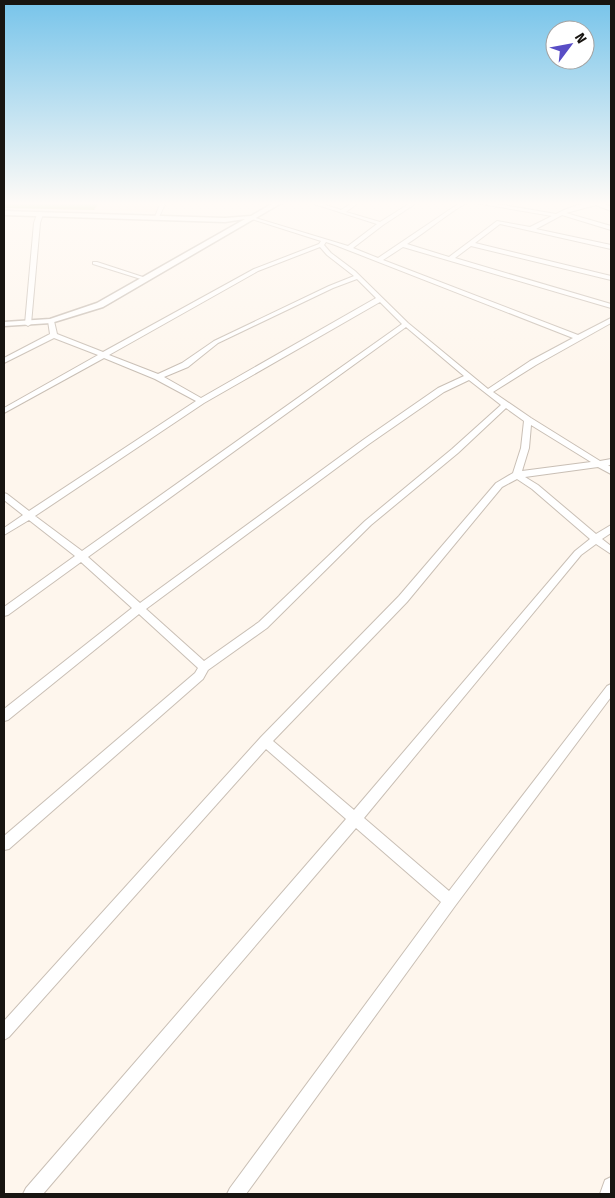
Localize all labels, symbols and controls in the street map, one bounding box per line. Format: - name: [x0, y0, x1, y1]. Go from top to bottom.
- north arrow: [545, 20, 595, 70]
- text: N: [571, 30, 590, 47]

